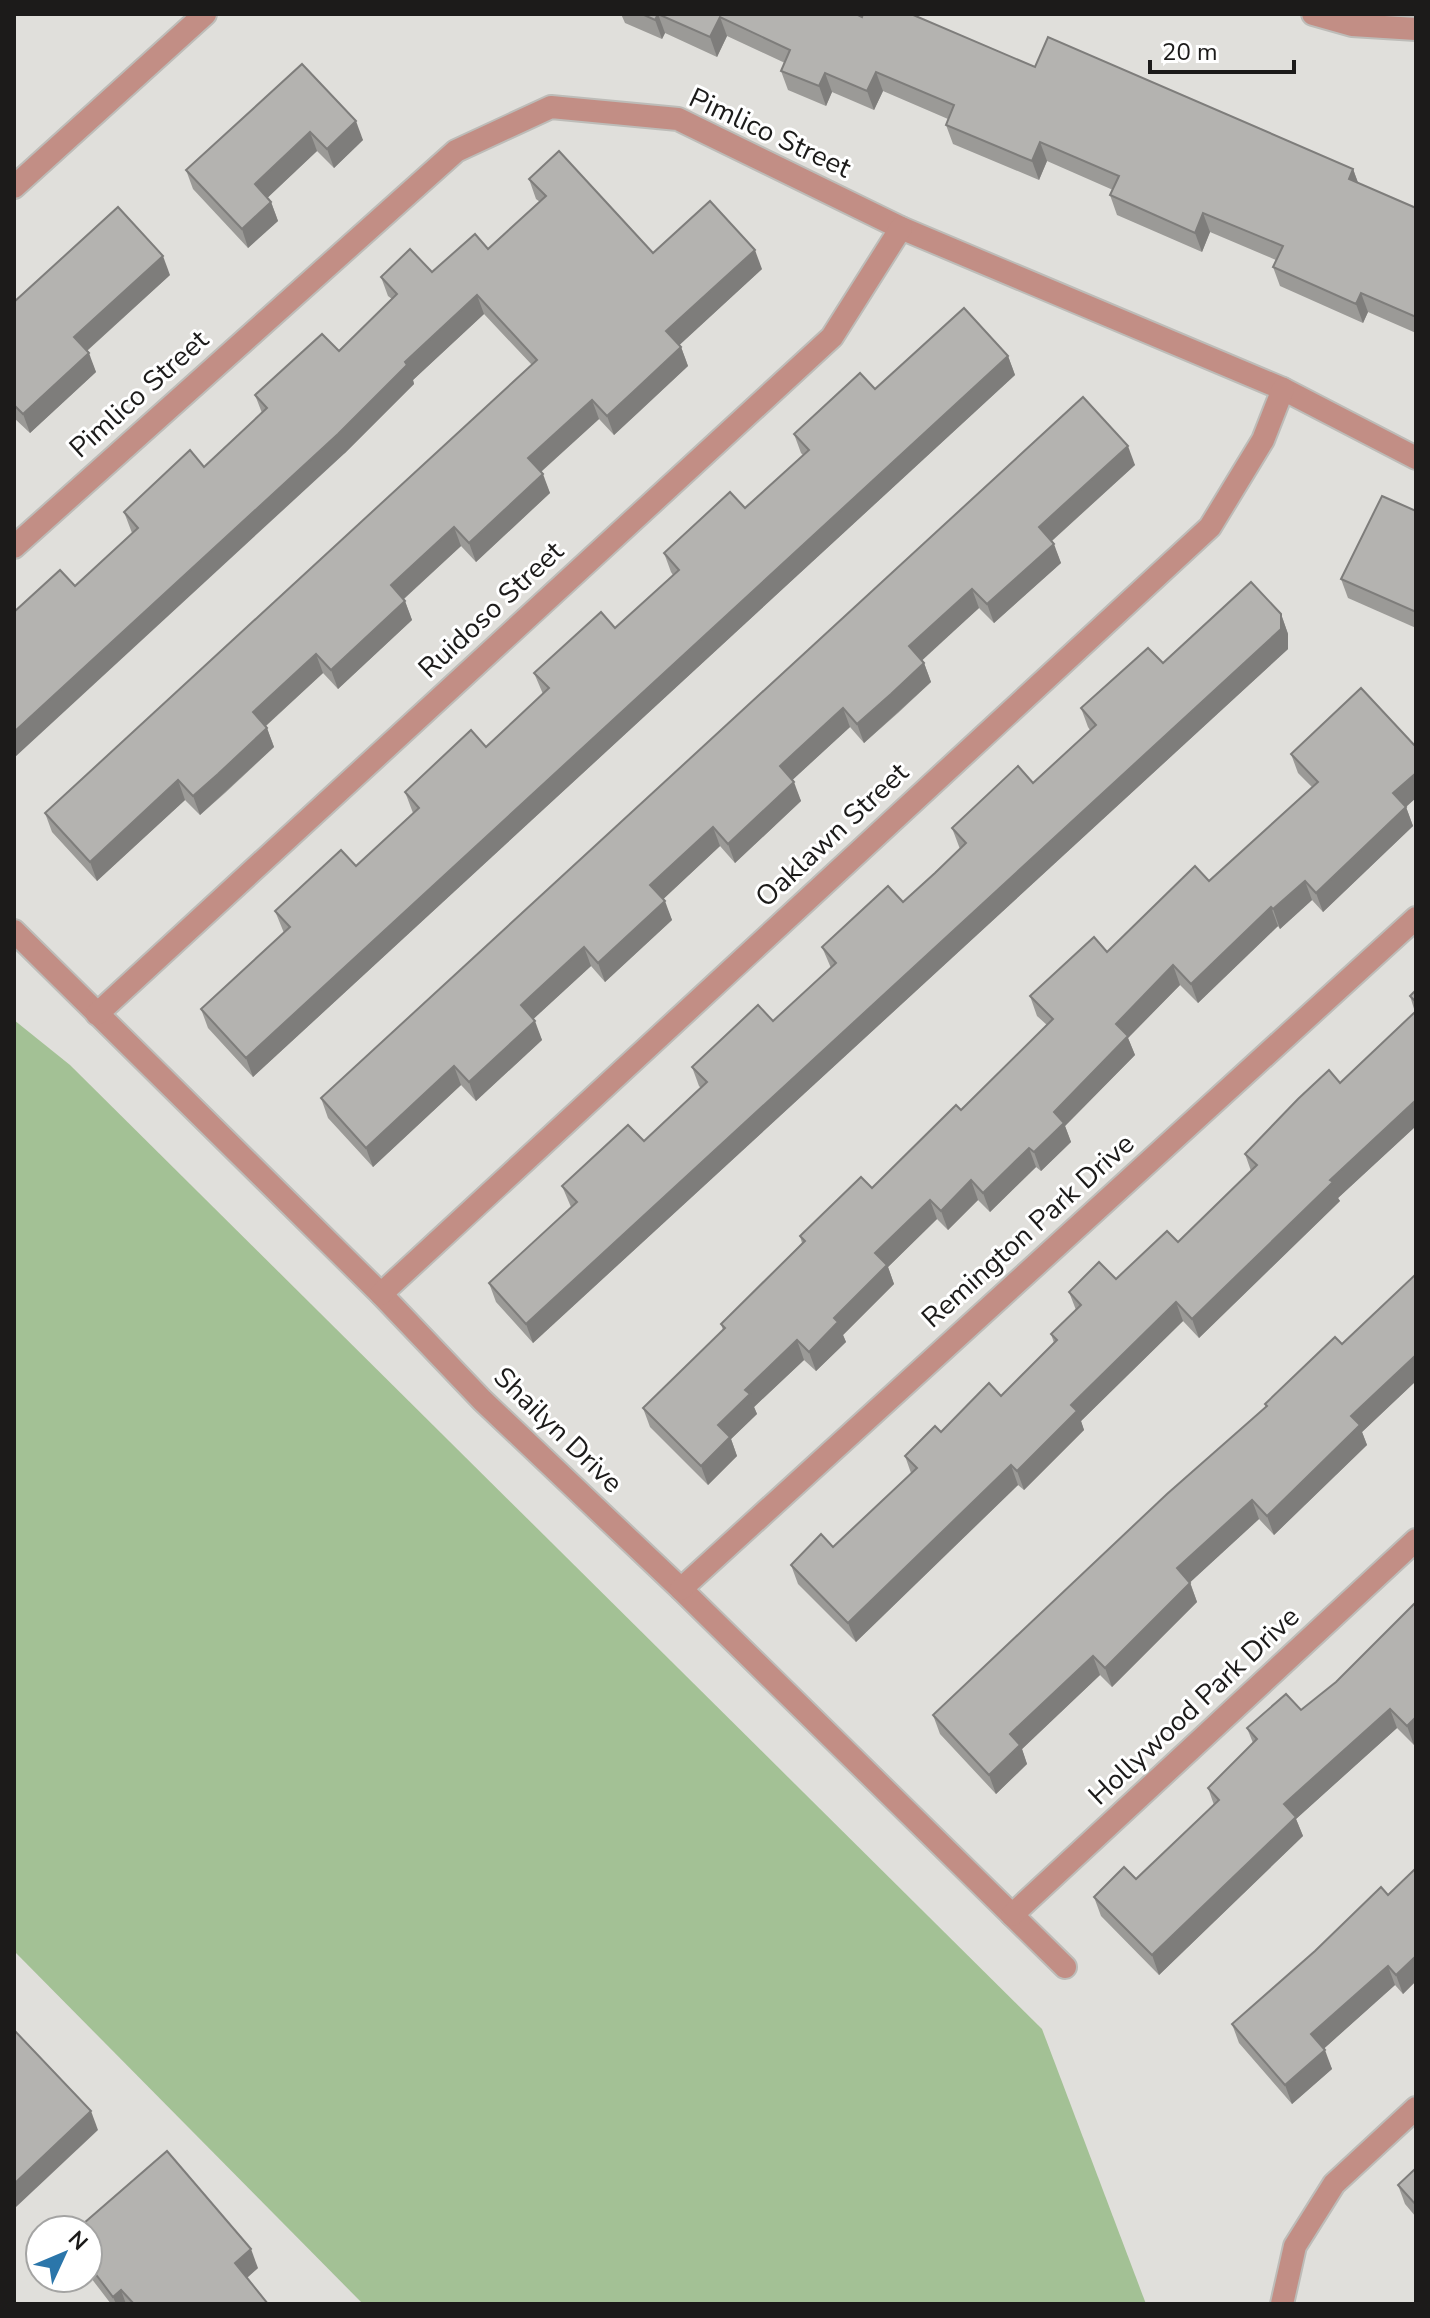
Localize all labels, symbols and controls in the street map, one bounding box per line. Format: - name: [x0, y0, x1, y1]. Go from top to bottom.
- scale bar: [1150, 24, 1294, 74]
- text: 20 m: [1162, 36, 1218, 68]
- street label: Pimlico Street: [683, 79, 857, 187]
- street label: Pimlico Street: [61, 321, 217, 467]
- street label: Ruidoso Street: [410, 533, 572, 687]
- street label: Oaklawn Street: [747, 754, 917, 916]
- street label: Remington Park Drive: [913, 1125, 1143, 1337]
- street label: Shailyn Drive: [485, 1359, 631, 1501]
- street label: Hollywood Park Drive: [1080, 1598, 1308, 1814]
- north arrow: [24, 2214, 104, 2294]
- text: N: [61, 2224, 94, 2257]

